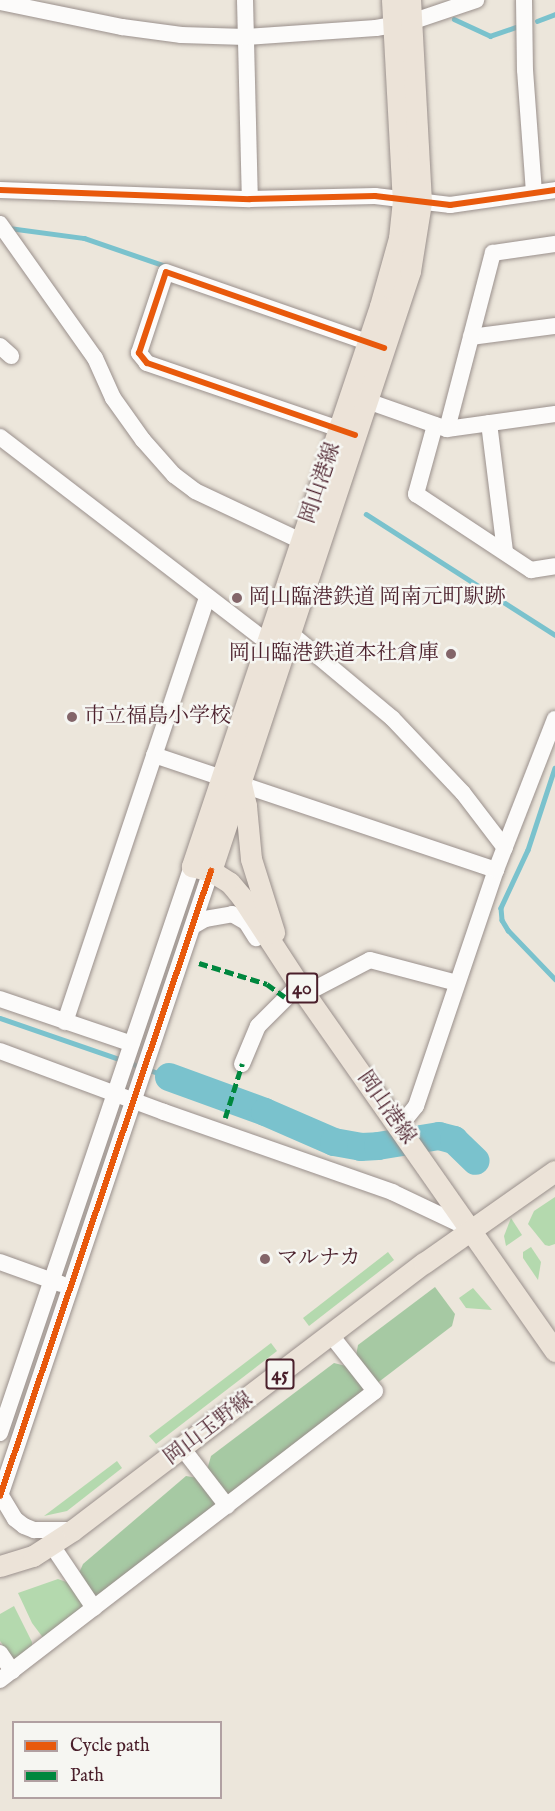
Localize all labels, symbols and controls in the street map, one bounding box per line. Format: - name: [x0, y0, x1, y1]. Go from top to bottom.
- street label: 岡山港線: [295, 439, 347, 527]
- place label: 岡山臨港鉄道 岡南元町駅跡: [249, 585, 506, 611]
- marker: 岡山臨港鉄道 岡南元町駅跡: [230, 591, 244, 605]
- place label: 岡山臨港鉄道本社倉庫: [229, 641, 439, 667]
- marker: 岡山臨港鉄道本社倉庫: [444, 647, 458, 661]
- place label: 市立福島小学校: [84, 704, 231, 730]
- marker: 市立福島小学校: [65, 710, 79, 724]
- road number: 40: [286, 971, 318, 1005]
- street label: 岡山港線: [352, 1066, 420, 1150]
- place label: マルナカ: [277, 1246, 361, 1272]
- marker: マルナカ: [258, 1252, 272, 1266]
- road number: 45: [265, 1357, 295, 1391]
- street label: 岡山玉野線: [159, 1387, 259, 1471]
- legend: [12, 1721, 222, 1799]
- text: Cycle path: [70, 1735, 150, 1758]
- text: Path: [70, 1765, 104, 1788]

